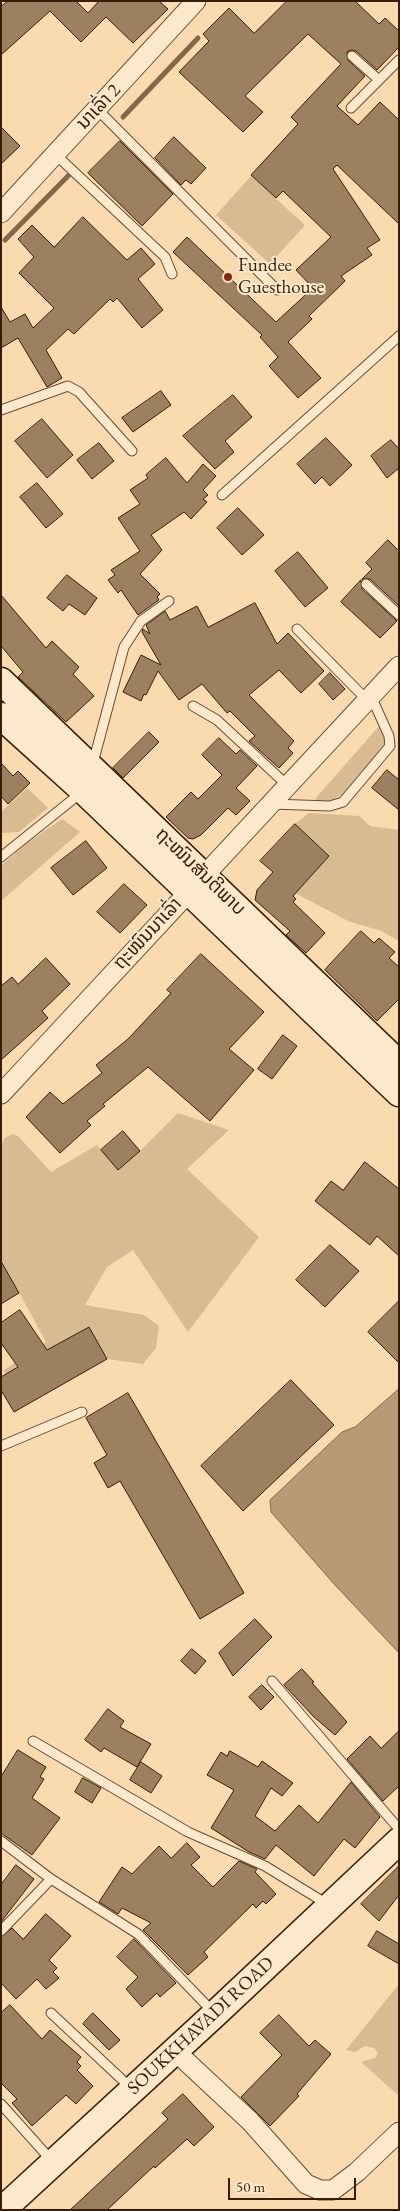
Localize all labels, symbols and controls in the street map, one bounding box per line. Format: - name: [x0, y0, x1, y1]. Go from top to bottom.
- street label: ນາເລົ່າ 2: [72, 79, 126, 135]
- place label: Fundee Guesthouse: [238, 255, 324, 299]
- marker: Fundee Guesthouse: [222, 271, 234, 283]
- street label: ຖະໜົນສັນຕິພາບ: [150, 823, 250, 921]
- street label: ຖະໜົນນາເລົ່າ: [109, 893, 187, 975]
- street label: SOUKKHAVADI ROAD: [123, 1952, 279, 2100]
- scale bar: [230, 2168, 358, 2200]
- text: 50 m: [236, 2177, 265, 2196]

